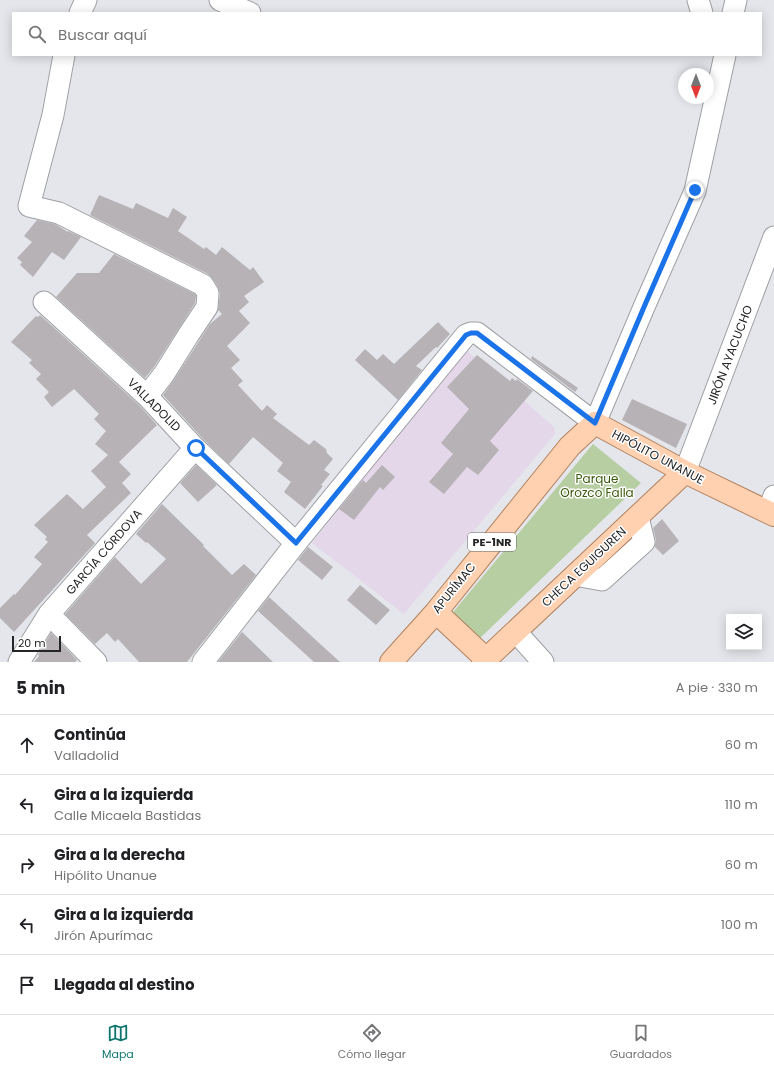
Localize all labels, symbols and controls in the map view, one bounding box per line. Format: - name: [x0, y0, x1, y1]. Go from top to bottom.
- search box: [12, 12, 762, 56]
- icon: search: [26, 23, 48, 45]
- text: Buscar aquí: [58, 24, 147, 45]
- north arrow: [678, 68, 714, 104]
- route end: [686, 181, 704, 199]
- street label: JIRÓN AYACUCHO: [703, 303, 756, 407]
- street label: VALLADOLID: [124, 374, 185, 435]
- street label: HIPÓLITO UNANUE: [609, 425, 707, 488]
- route start: [187, 439, 205, 457]
- park label: Parque Orozco Falla: [560, 470, 634, 501]
- street label: GARCÍA CÓRDOVA: [62, 505, 146, 598]
- street label: CHECA EGUIGUREN: [538, 523, 630, 610]
- road number: PE-1NR: [468, 533, 516, 551]
- street label: APURÍMAC: [428, 559, 479, 617]
- map controls: [726, 614, 762, 650]
- button: layers: [726, 614, 762, 650]
- scale bar: [12, 634, 61, 653]
- text: 20 m: [18, 635, 46, 651]
- text: 5 min: [16, 676, 65, 700]
- text: A pie · 330 m: [676, 678, 758, 697]
- text: Continúa: [54, 724, 126, 745]
- icon: ahead: [16, 734, 38, 756]
- text: 60 m: [725, 735, 758, 754]
- text: Valladolid: [54, 746, 119, 765]
- text: Gira a la izquierda: [54, 784, 193, 805]
- icon: left: [16, 794, 38, 816]
- text: 110 m: [725, 795, 758, 814]
- text: Calle Micaela Bastidas: [54, 806, 201, 825]
- text: Gira a la derecha: [54, 844, 185, 865]
- icon: right: [16, 854, 38, 876]
- text: 60 m: [725, 855, 758, 874]
- text: Hipólito Unanue: [54, 866, 157, 885]
- text: Gira a la izquierda: [54, 904, 193, 925]
- icon: left: [16, 914, 38, 936]
- text: 100 m: [721, 915, 758, 934]
- text: Jirón Apurímac: [54, 926, 153, 945]
- icon: arrive: [16, 974, 38, 996]
- text: Llegada al destino: [54, 974, 195, 995]
- tab: Mapa: [102, 1022, 134, 1063]
- tab: Cómo llegar: [338, 1022, 406, 1063]
- tab: Guardados: [610, 1022, 672, 1063]

